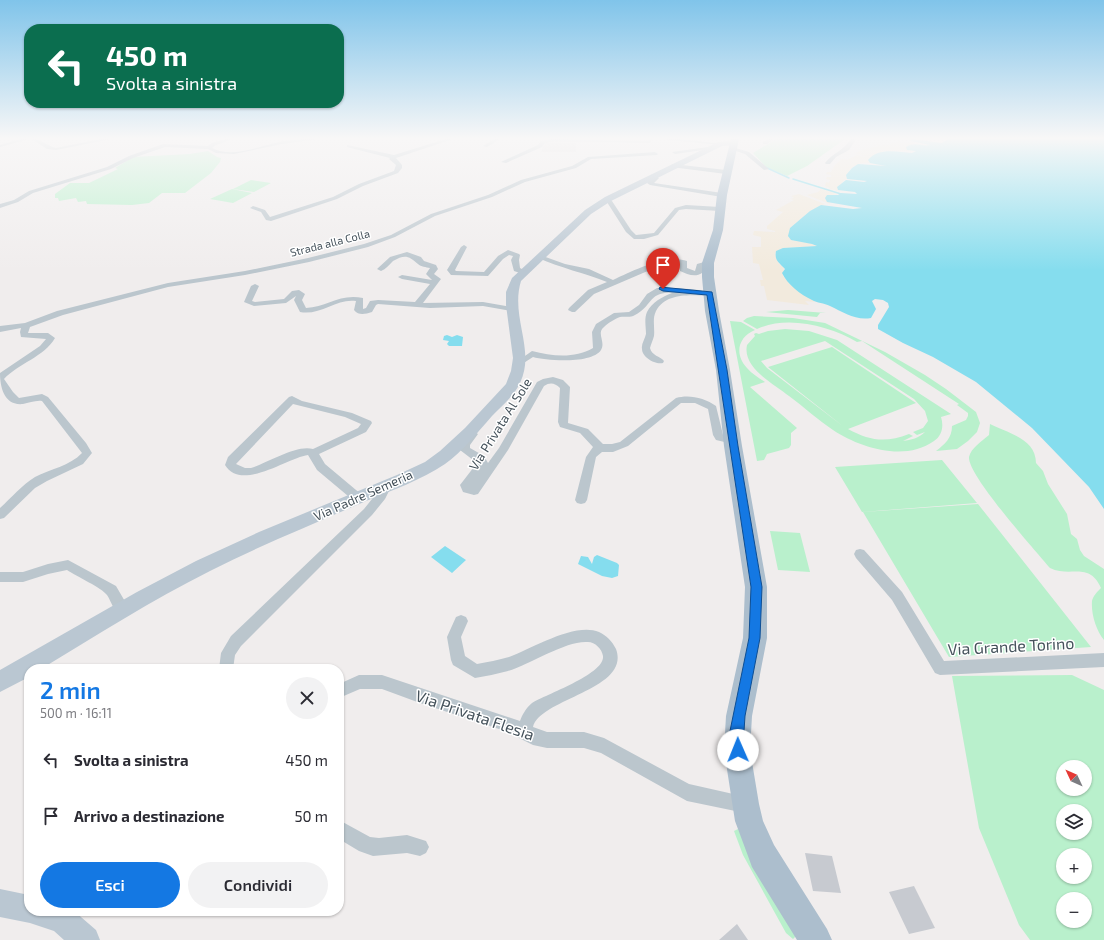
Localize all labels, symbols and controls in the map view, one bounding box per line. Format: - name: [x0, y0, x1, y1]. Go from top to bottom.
- text: 450 m: [106, 38, 188, 72]
- icon: left: [40, 40, 92, 92]
- text: Svolta a sinistra: [106, 72, 237, 94]
- street label: Strada alla Colla: [289, 226, 371, 259]
- pin: [646, 248, 680, 289]
- icon: arrive: [652, 254, 674, 276]
- street label: Via Privata Al Sole: [465, 375, 535, 473]
- street label: Via Padre Semeria: [311, 466, 415, 524]
- street label: Via Grande Torino: [947, 633, 1075, 658]
- text: 2 min: [40, 675, 101, 704]
- button: close: [286, 677, 328, 719]
- street label: Via Privata Flesia: [413, 685, 537, 744]
- text: 500 m · 16:11: [40, 705, 112, 721]
- position arrow: [717, 729, 759, 771]
- icon: left: [40, 749, 62, 771]
- text: Svolta a sinistra: [74, 751, 189, 769]
- text: 450 m: [285, 751, 328, 769]
- north arrow: [1056, 760, 1092, 796]
- map controls: [1056, 760, 1092, 928]
- button: layers: [1056, 804, 1092, 840]
- icon: arrive: [40, 805, 62, 827]
- text: Arrivo a destinazione: [74, 807, 225, 825]
- text: 50 m: [294, 807, 328, 825]
- button: +: [1056, 848, 1092, 884]
- button: Esci: [40, 862, 180, 908]
- button: Condividi: [188, 862, 328, 908]
- button: −: [1056, 892, 1092, 928]

